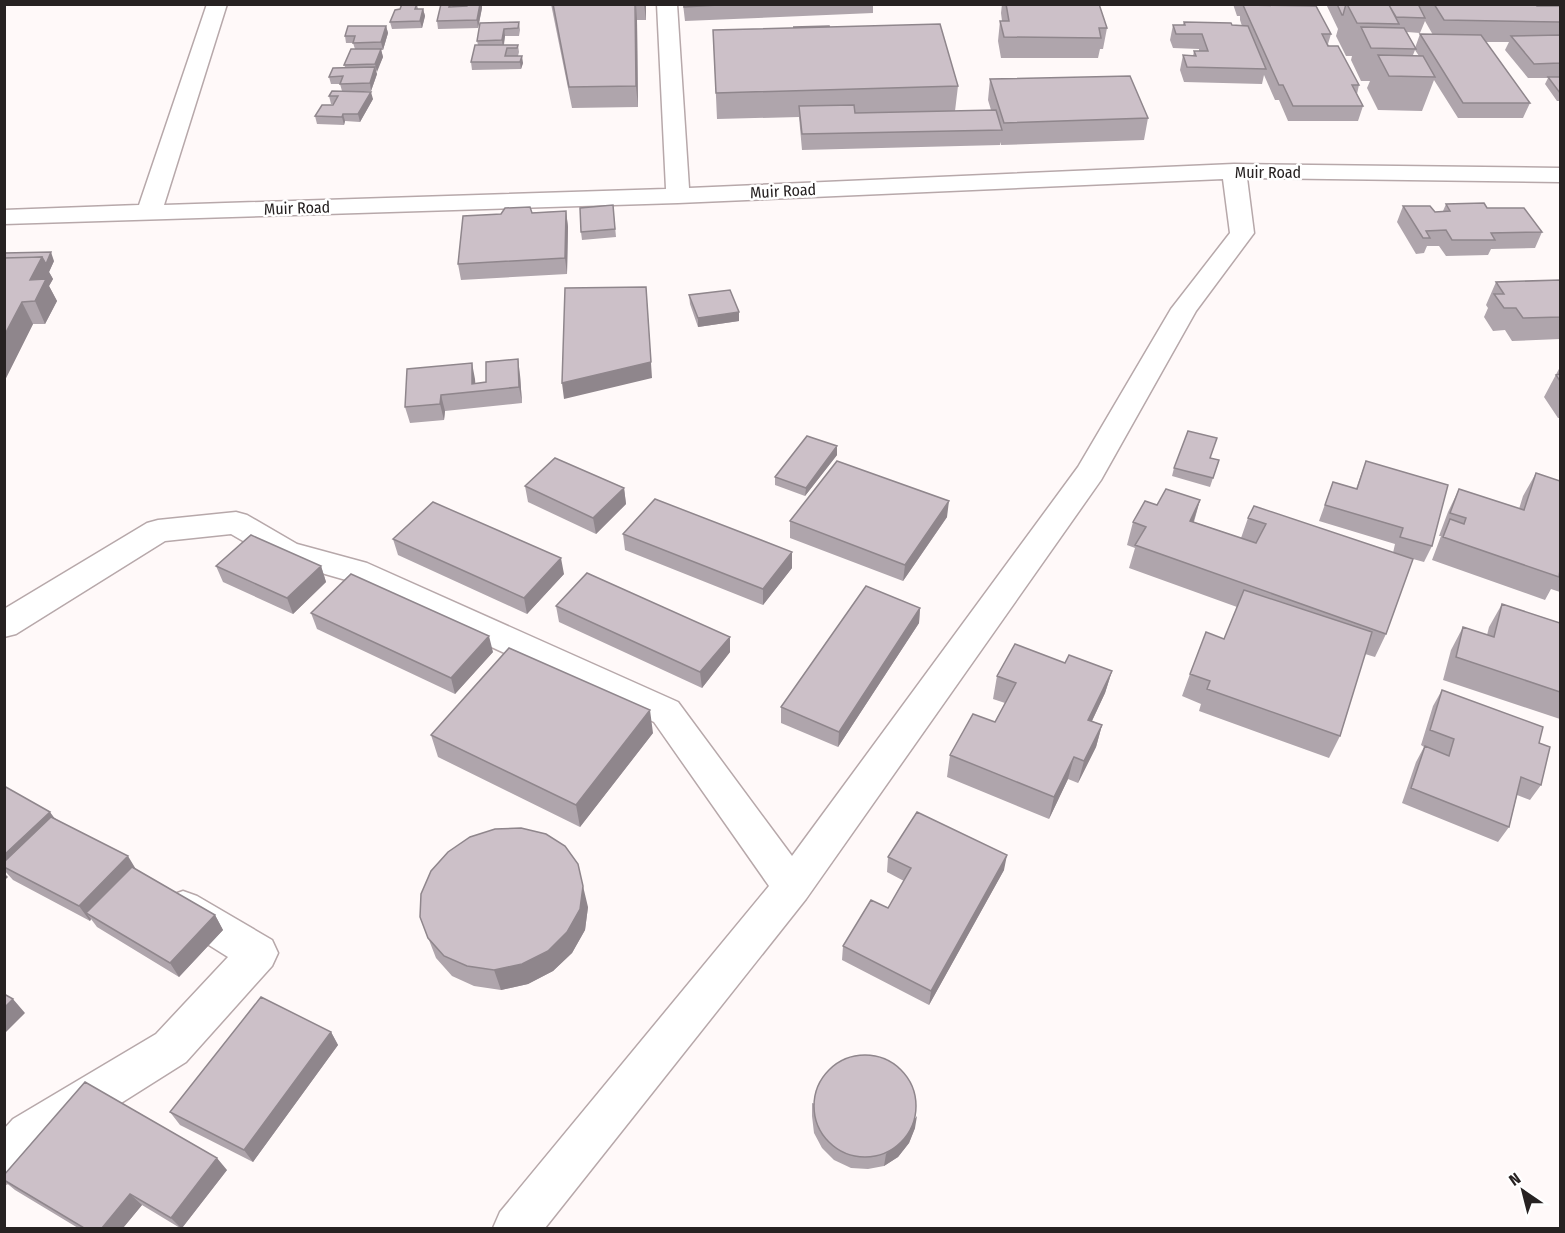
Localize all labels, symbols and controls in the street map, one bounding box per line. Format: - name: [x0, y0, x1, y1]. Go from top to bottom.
- street label: Muir Road: [1235, 163, 1301, 182]
- street label: Muir Road: [749, 180, 817, 202]
- street label: Muir Road: [264, 197, 330, 219]
- north arrow: [1493, 1161, 1553, 1221]
- text: N: [1505, 1169, 1524, 1190]

